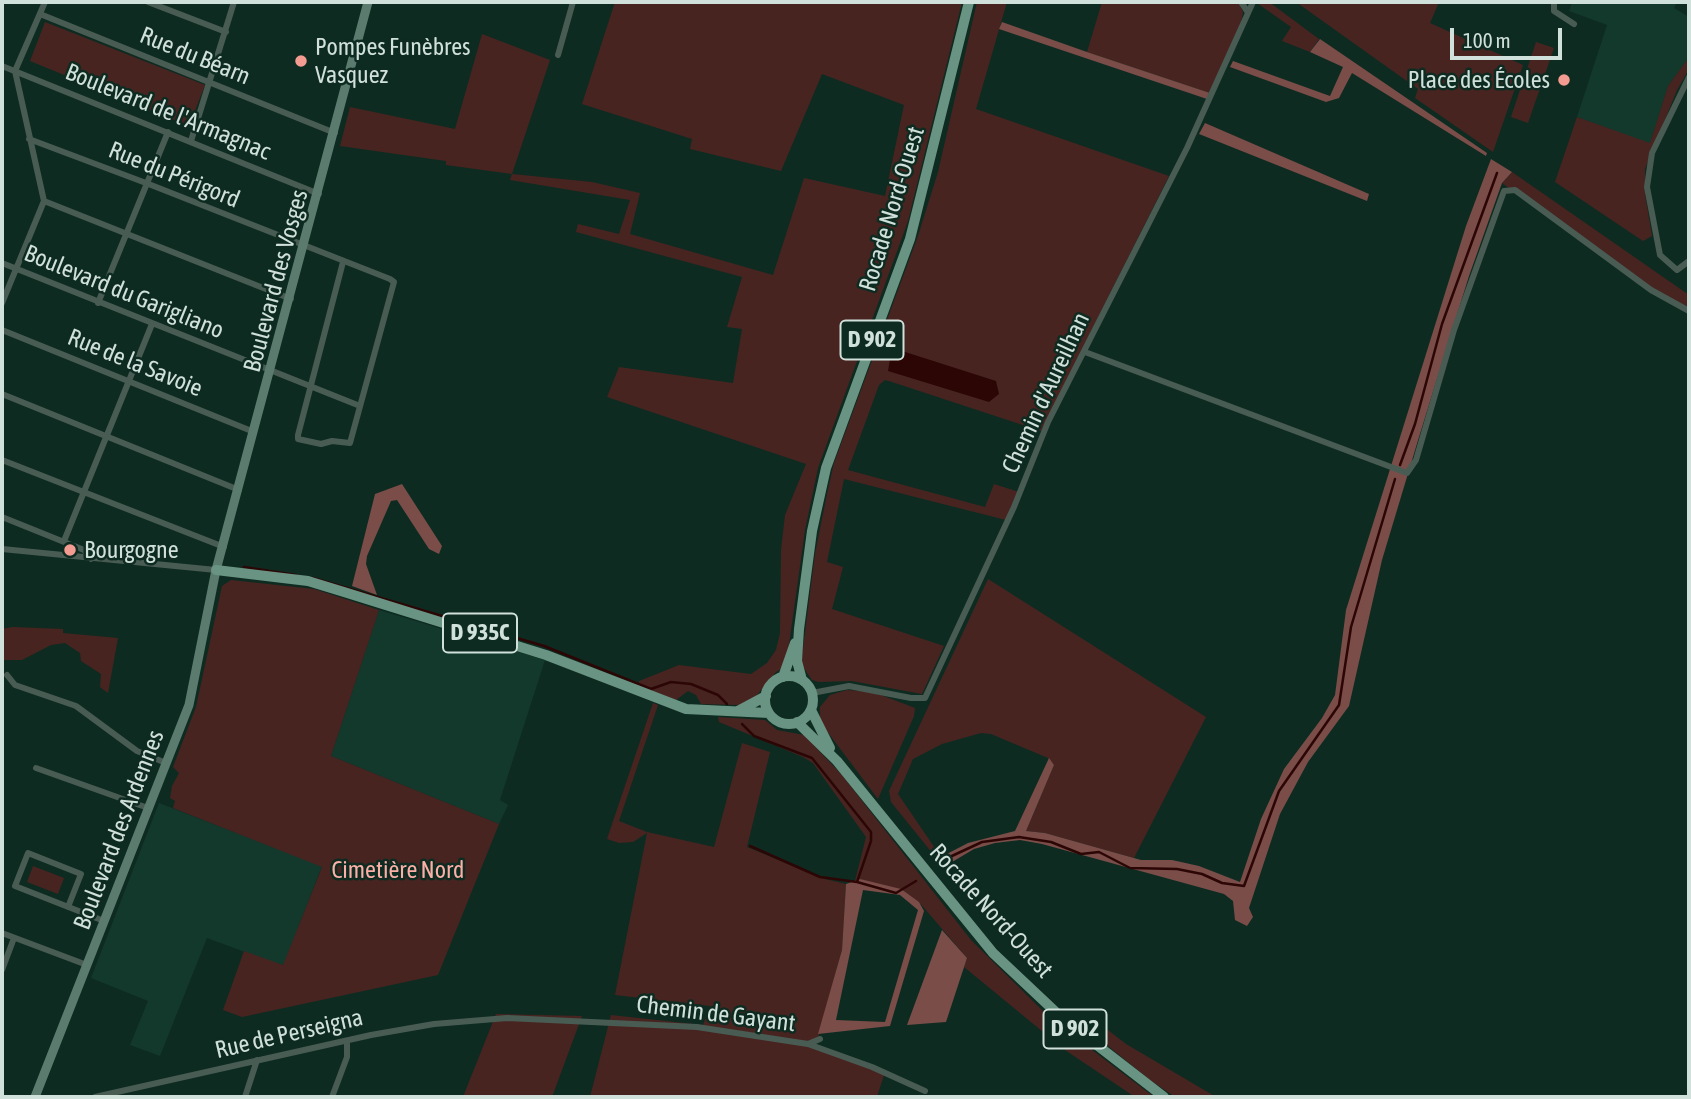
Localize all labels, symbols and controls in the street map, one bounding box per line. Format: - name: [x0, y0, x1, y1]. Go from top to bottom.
- scale bar: [1453, 14, 1565, 58]
- street label: Rue du Béarn: [136, 21, 254, 91]
- text: 100 m: [1463, 28, 1511, 52]
- place label: Pompes Funèbres Vasquez: [315, 33, 470, 89]
- marker: Pompes Funèbres Vasquez: [293, 53, 309, 69]
- street label: Boulevard de l'Armagnac: [61, 58, 275, 166]
- place label: Place des Écoles: [1408, 66, 1550, 94]
- marker: Place des Écoles: [1556, 72, 1572, 88]
- street label: Rocade Nord-Ouest: [853, 123, 931, 295]
- street label: Rue du Périgord: [104, 136, 244, 214]
- street label: Boulevard des Vosges: [238, 187, 314, 375]
- street label: Boulevard du Garigliano: [20, 239, 228, 345]
- street label: Chemin d'Aureilhan: [996, 308, 1096, 478]
- road number: D 902: [840, 320, 903, 360]
- street label: Rue de la Savoie: [63, 323, 207, 403]
- place label: Bourgogne: [84, 536, 179, 564]
- marker: Bourgogne: [62, 542, 78, 558]
- road number: D 935C: [443, 614, 517, 652]
- street label: Boulevard des Ardennes: [68, 726, 170, 934]
- street label: Rocade Nord-Ouest: [923, 838, 1059, 984]
- park label: Cimetière Nord: [332, 856, 464, 884]
- street label: Chemin de Gayant: [635, 990, 797, 1038]
- street label: Rue de Perseigna: [212, 1003, 366, 1065]
- road number: D 902: [1044, 1010, 1106, 1048]

